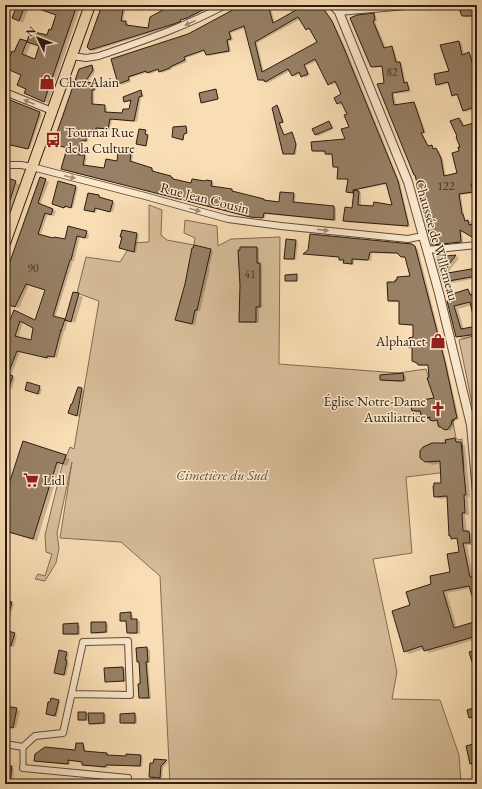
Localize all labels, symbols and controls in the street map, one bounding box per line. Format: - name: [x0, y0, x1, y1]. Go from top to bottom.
- north arrow: [18, 18, 58, 58]
- one-way arrow: [184, 19, 196, 26]
- text: N: [23, 23, 39, 39]
- house number: 82: [386, 64, 398, 80]
- shop icon: Chez Alain: [38, 73, 56, 91]
- place label: Chez Alain: [59, 73, 120, 91]
- one-way arrow: [22, 98, 34, 104]
- place label: Tournai Rue de la Culture: [65, 123, 135, 157]
- bus stop icon: Tournai Rue de la Culture: [44, 131, 62, 149]
- one-way arrow: [64, 174, 76, 180]
- street label: Chaussée de Willemeau: [411, 177, 463, 303]
- street label: Rue Jean Cousin: [159, 178, 252, 218]
- house number: 122: [437, 178, 455, 194]
- one-way arrow: [190, 207, 202, 213]
- one-way arrow: [317, 227, 330, 234]
- house number: 90: [27, 260, 39, 276]
- house number: 41: [244, 266, 256, 282]
- place label: Alphanet: [375, 332, 427, 350]
- shop icon: Alphanet: [429, 332, 447, 350]
- place label: Église Notre-Dame Auxiliatrice: [324, 392, 427, 426]
- church icon: Église Notre-Dame Auxiliatrice: [429, 400, 447, 418]
- park label: Cimetière du Sud: [176, 466, 269, 484]
- supermarket icon: Lidl: [22, 471, 40, 489]
- place label: Lidl: [43, 471, 66, 489]

